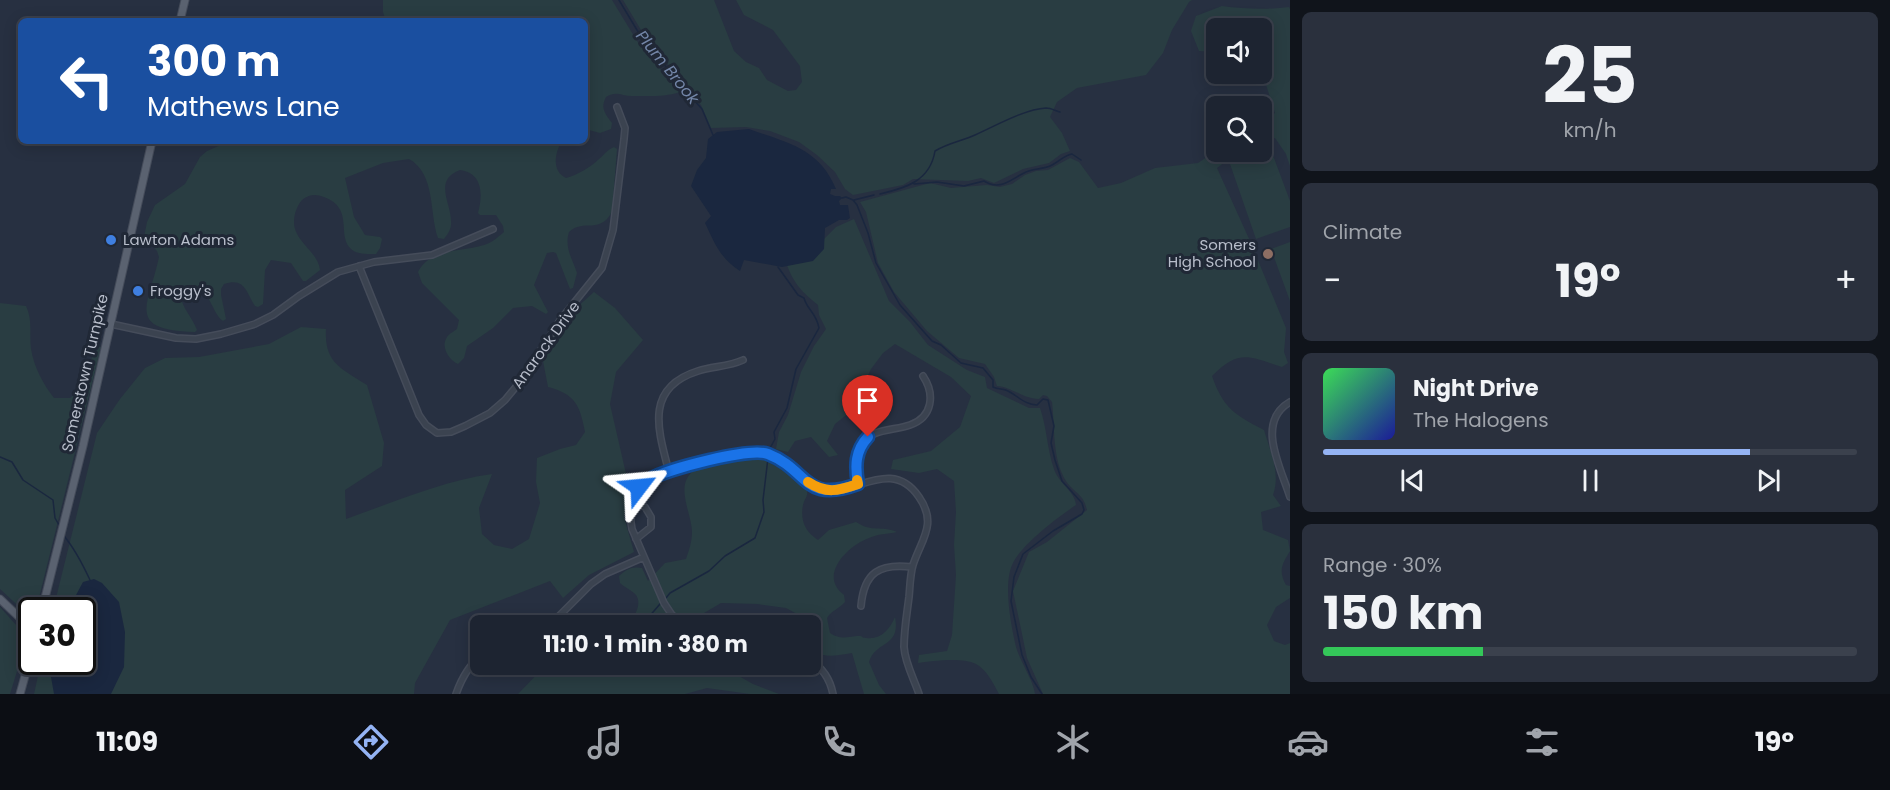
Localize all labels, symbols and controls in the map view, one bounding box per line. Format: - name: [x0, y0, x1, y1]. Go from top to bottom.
- map controls: [1206, 18, 1272, 162]
- button: sound: [1206, 18, 1272, 84]
- text: 25: [1542, 21, 1638, 130]
- water label: Plum Brook: [631, 25, 705, 110]
- text: 300 m: [147, 32, 281, 91]
- icon: left: [48, 42, 126, 120]
- text: Mathews Lane: [147, 88, 340, 125]
- button: search: [1206, 96, 1272, 162]
- text: km/h: [1563, 116, 1617, 144]
- text: Climate: [1323, 218, 1402, 246]
- place label: Lawton Adams: [123, 229, 234, 250]
- marker: Lawton Adams: [104, 233, 118, 247]
- place label: Somers High School: [1168, 234, 1256, 272]
- marker: Somers High School: [1261, 247, 1275, 261]
- text: 19°: [1555, 250, 1621, 313]
- text: −: [1323, 257, 1341, 304]
- text: +: [1834, 257, 1857, 304]
- place label: Froggy's: [150, 280, 212, 301]
- marker: Froggy's: [131, 284, 145, 298]
- street label: Somerstown Turnpike: [56, 292, 113, 454]
- street label: Anarock Drive: [507, 297, 585, 393]
- text: Night Drive: [1413, 373, 1539, 404]
- pin: [842, 375, 893, 437]
- icon: arrive: [851, 384, 884, 417]
- text: The Halogens: [1413, 406, 1549, 434]
- position arrow: [607, 455, 671, 519]
- icon: previous: [1396, 464, 1429, 497]
- icon: pause: [1574, 464, 1607, 497]
- icon: next: [1752, 464, 1785, 497]
- text: Range · 30%: [1323, 551, 1442, 579]
- text: 150 km: [1323, 582, 1484, 645]
- speed limit sign: 30: [18, 597, 96, 675]
- text: 11:10 · 1 min · 380 m: [543, 629, 748, 660]
- icon: directions: [350, 721, 392, 763]
- icon: music: [584, 721, 626, 763]
- icon: phone: [818, 721, 860, 763]
- icon: climate: [1052, 721, 1094, 763]
- icon: car: [1287, 721, 1329, 763]
- icon: filters: [1521, 721, 1563, 763]
- text: 11:09: [96, 723, 158, 760]
- text: 19°: [1755, 723, 1794, 760]

